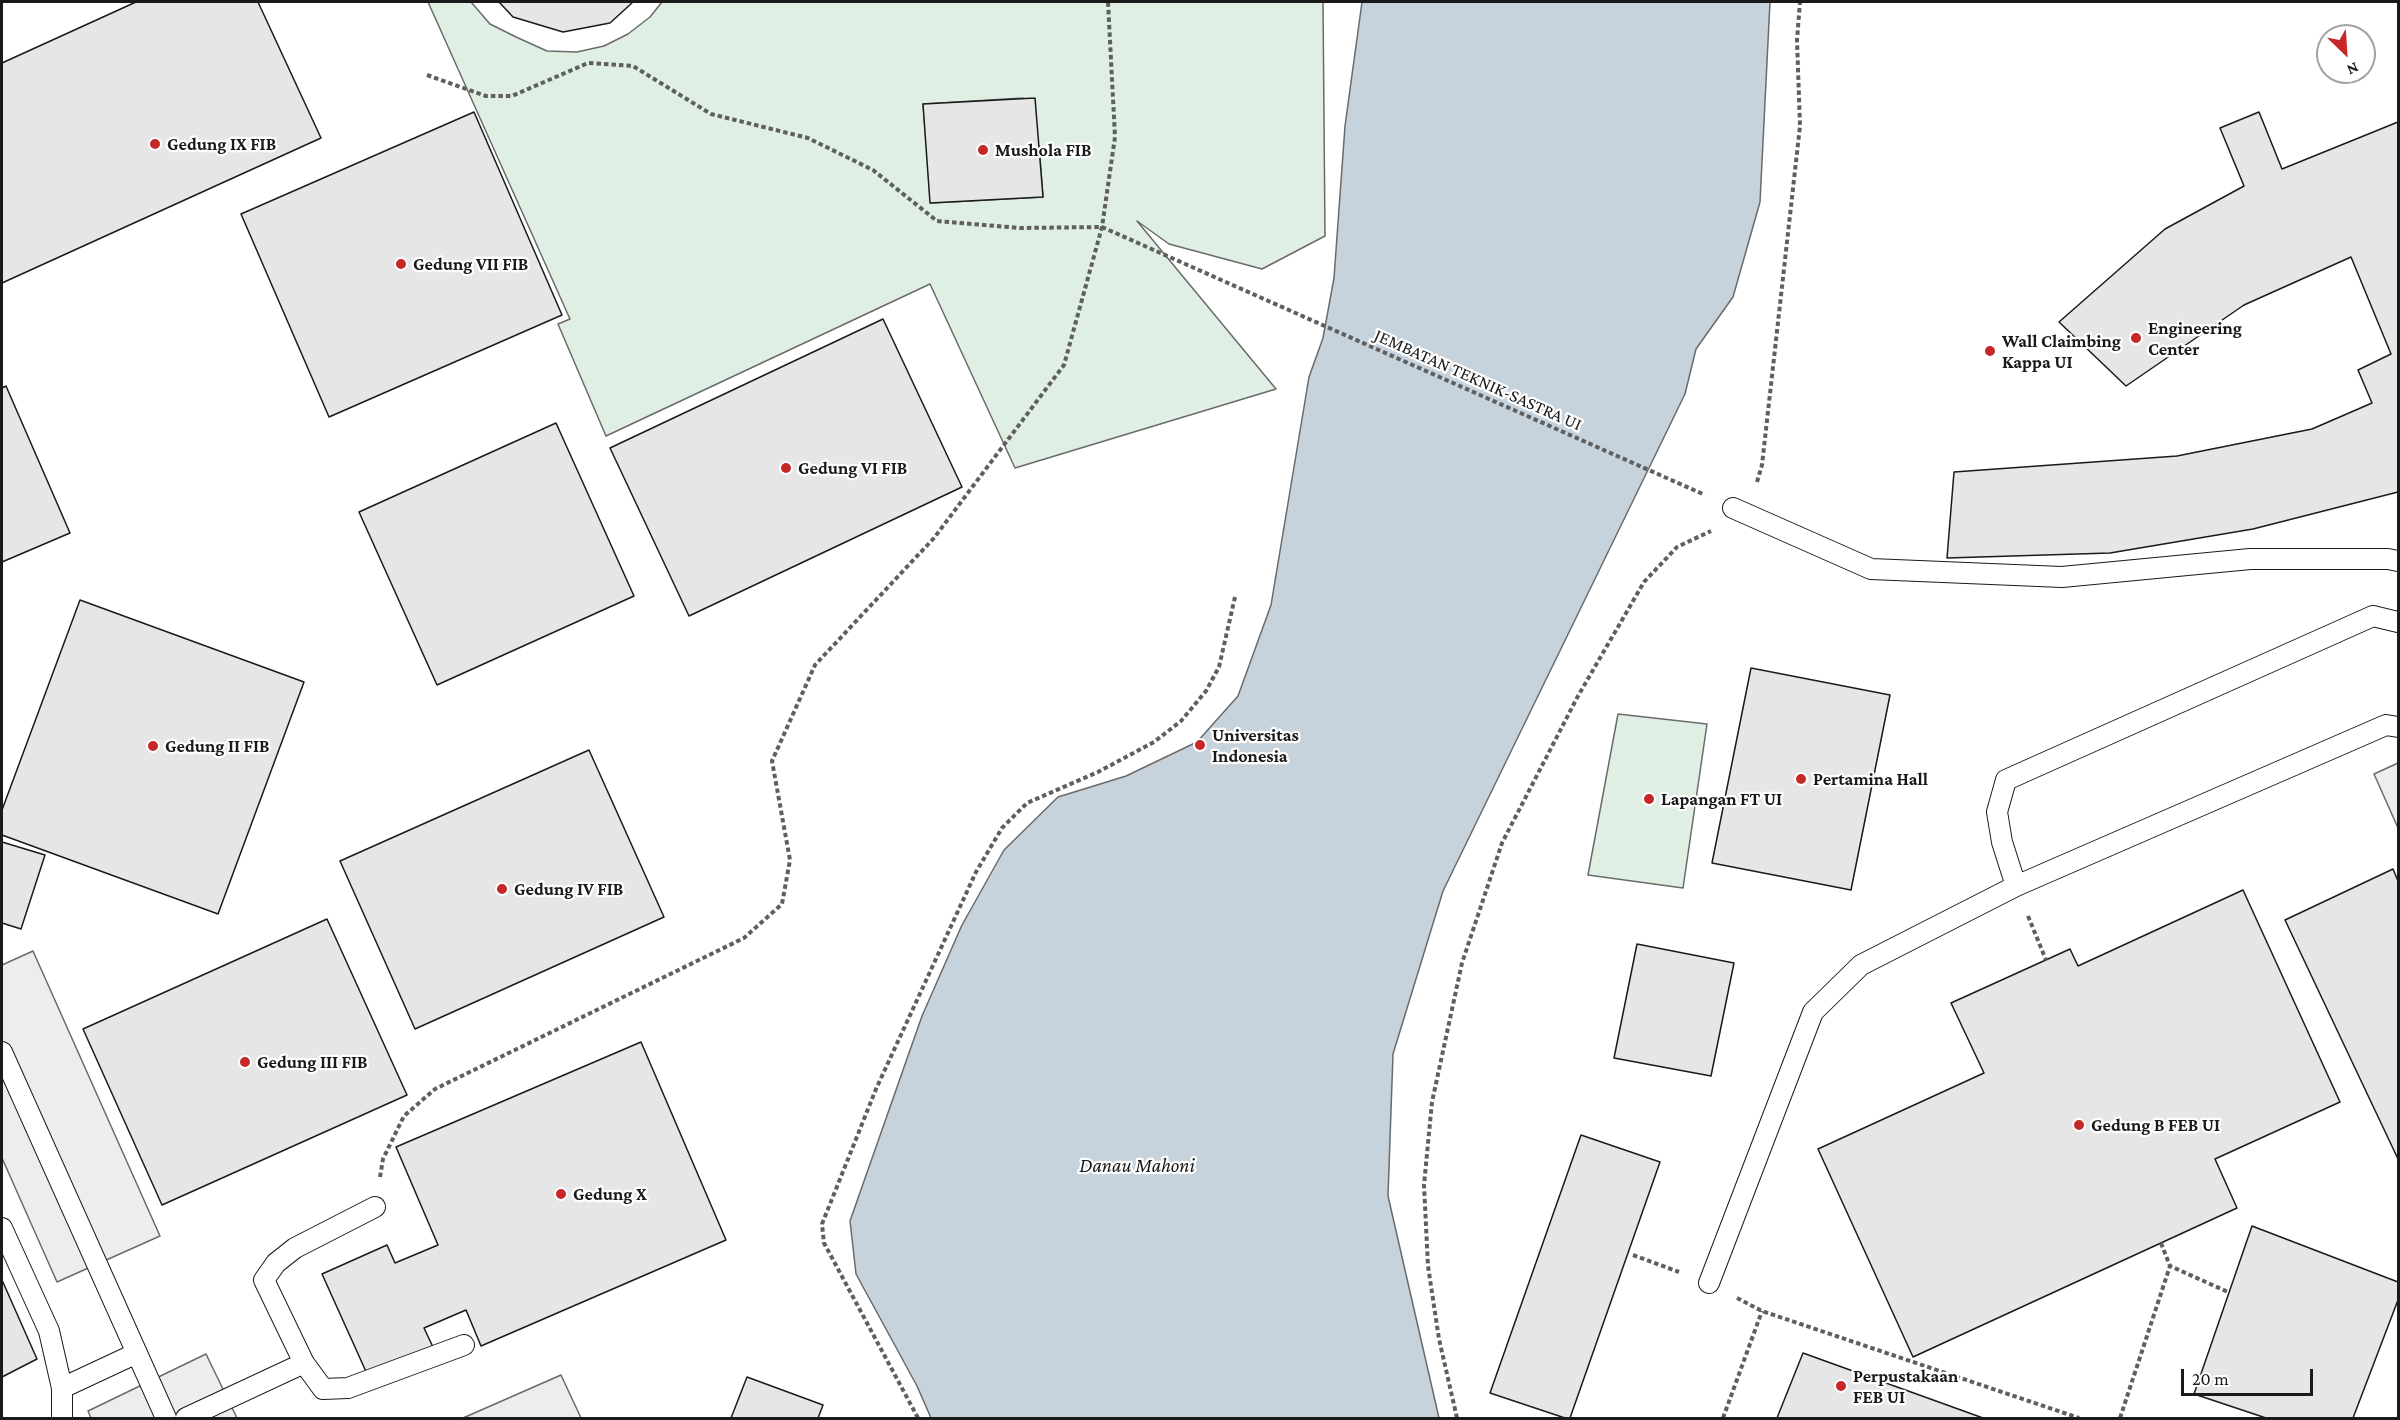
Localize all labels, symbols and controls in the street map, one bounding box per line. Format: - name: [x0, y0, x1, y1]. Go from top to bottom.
- north arrow: [2316, 24, 2376, 84]
- text: N: [2344, 59, 2362, 79]
- place label: Gedung IX FIB: [167, 133, 276, 155]
- marker: Gedung IX FIB: [148, 137, 162, 151]
- place label: Mushola FIB: [995, 139, 1091, 161]
- marker: Mushola FIB: [976, 143, 990, 157]
- place label: Gedung VII FIB: [413, 253, 528, 275]
- marker: Gedung VII FIB: [394, 257, 408, 271]
- place label: Engineering Center: [2148, 317, 2242, 360]
- street label: JEMBATAN TEKNIK-SASTRA UI: [1371, 324, 1585, 436]
- place label: Wall Claimbing Kappa UI: [2002, 330, 2121, 372]
- marker: Engineering Center: [2129, 331, 2143, 345]
- marker: Wall Claimbing Kappa UI: [1983, 344, 1997, 358]
- place label: Gedung VI FIB: [798, 457, 907, 479]
- marker: Gedung VI FIB: [779, 461, 793, 475]
- place label: Universitas Indonesia: [1212, 724, 1299, 766]
- place label: Gedung II FIB: [165, 735, 270, 757]
- marker: Universitas Indonesia: [1193, 738, 1207, 752]
- marker: Gedung II FIB: [146, 739, 160, 753]
- place label: Pertamina Hall: [1813, 768, 1928, 790]
- marker: Pertamina Hall: [1794, 772, 1808, 786]
- place label: Lapangan FT UI: [1661, 788, 1782, 810]
- marker: Lapangan FT UI: [1642, 792, 1656, 806]
- place label: Gedung IV FIB: [514, 878, 623, 900]
- marker: Gedung IV FIB: [495, 882, 509, 896]
- place label: Gedung III FIB: [257, 1051, 368, 1073]
- marker: Gedung III FIB: [238, 1055, 252, 1069]
- place label: Gedung B FEB UI: [2091, 1114, 2220, 1136]
- marker: Gedung B FEB UI: [2072, 1118, 2086, 1132]
- water label: Danau Mahoni: [1079, 1154, 1195, 1178]
- place label: Gedung X: [573, 1183, 647, 1205]
- marker: Gedung X: [554, 1187, 568, 1201]
- scale bar: [2184, 1357, 2316, 1395]
- place label: Perpustakaan FEB UI: [1853, 1365, 1958, 1408]
- text: 20 m: [2192, 1369, 2229, 1389]
- marker: Perpustakaan FEB UI: [1834, 1379, 1848, 1393]

